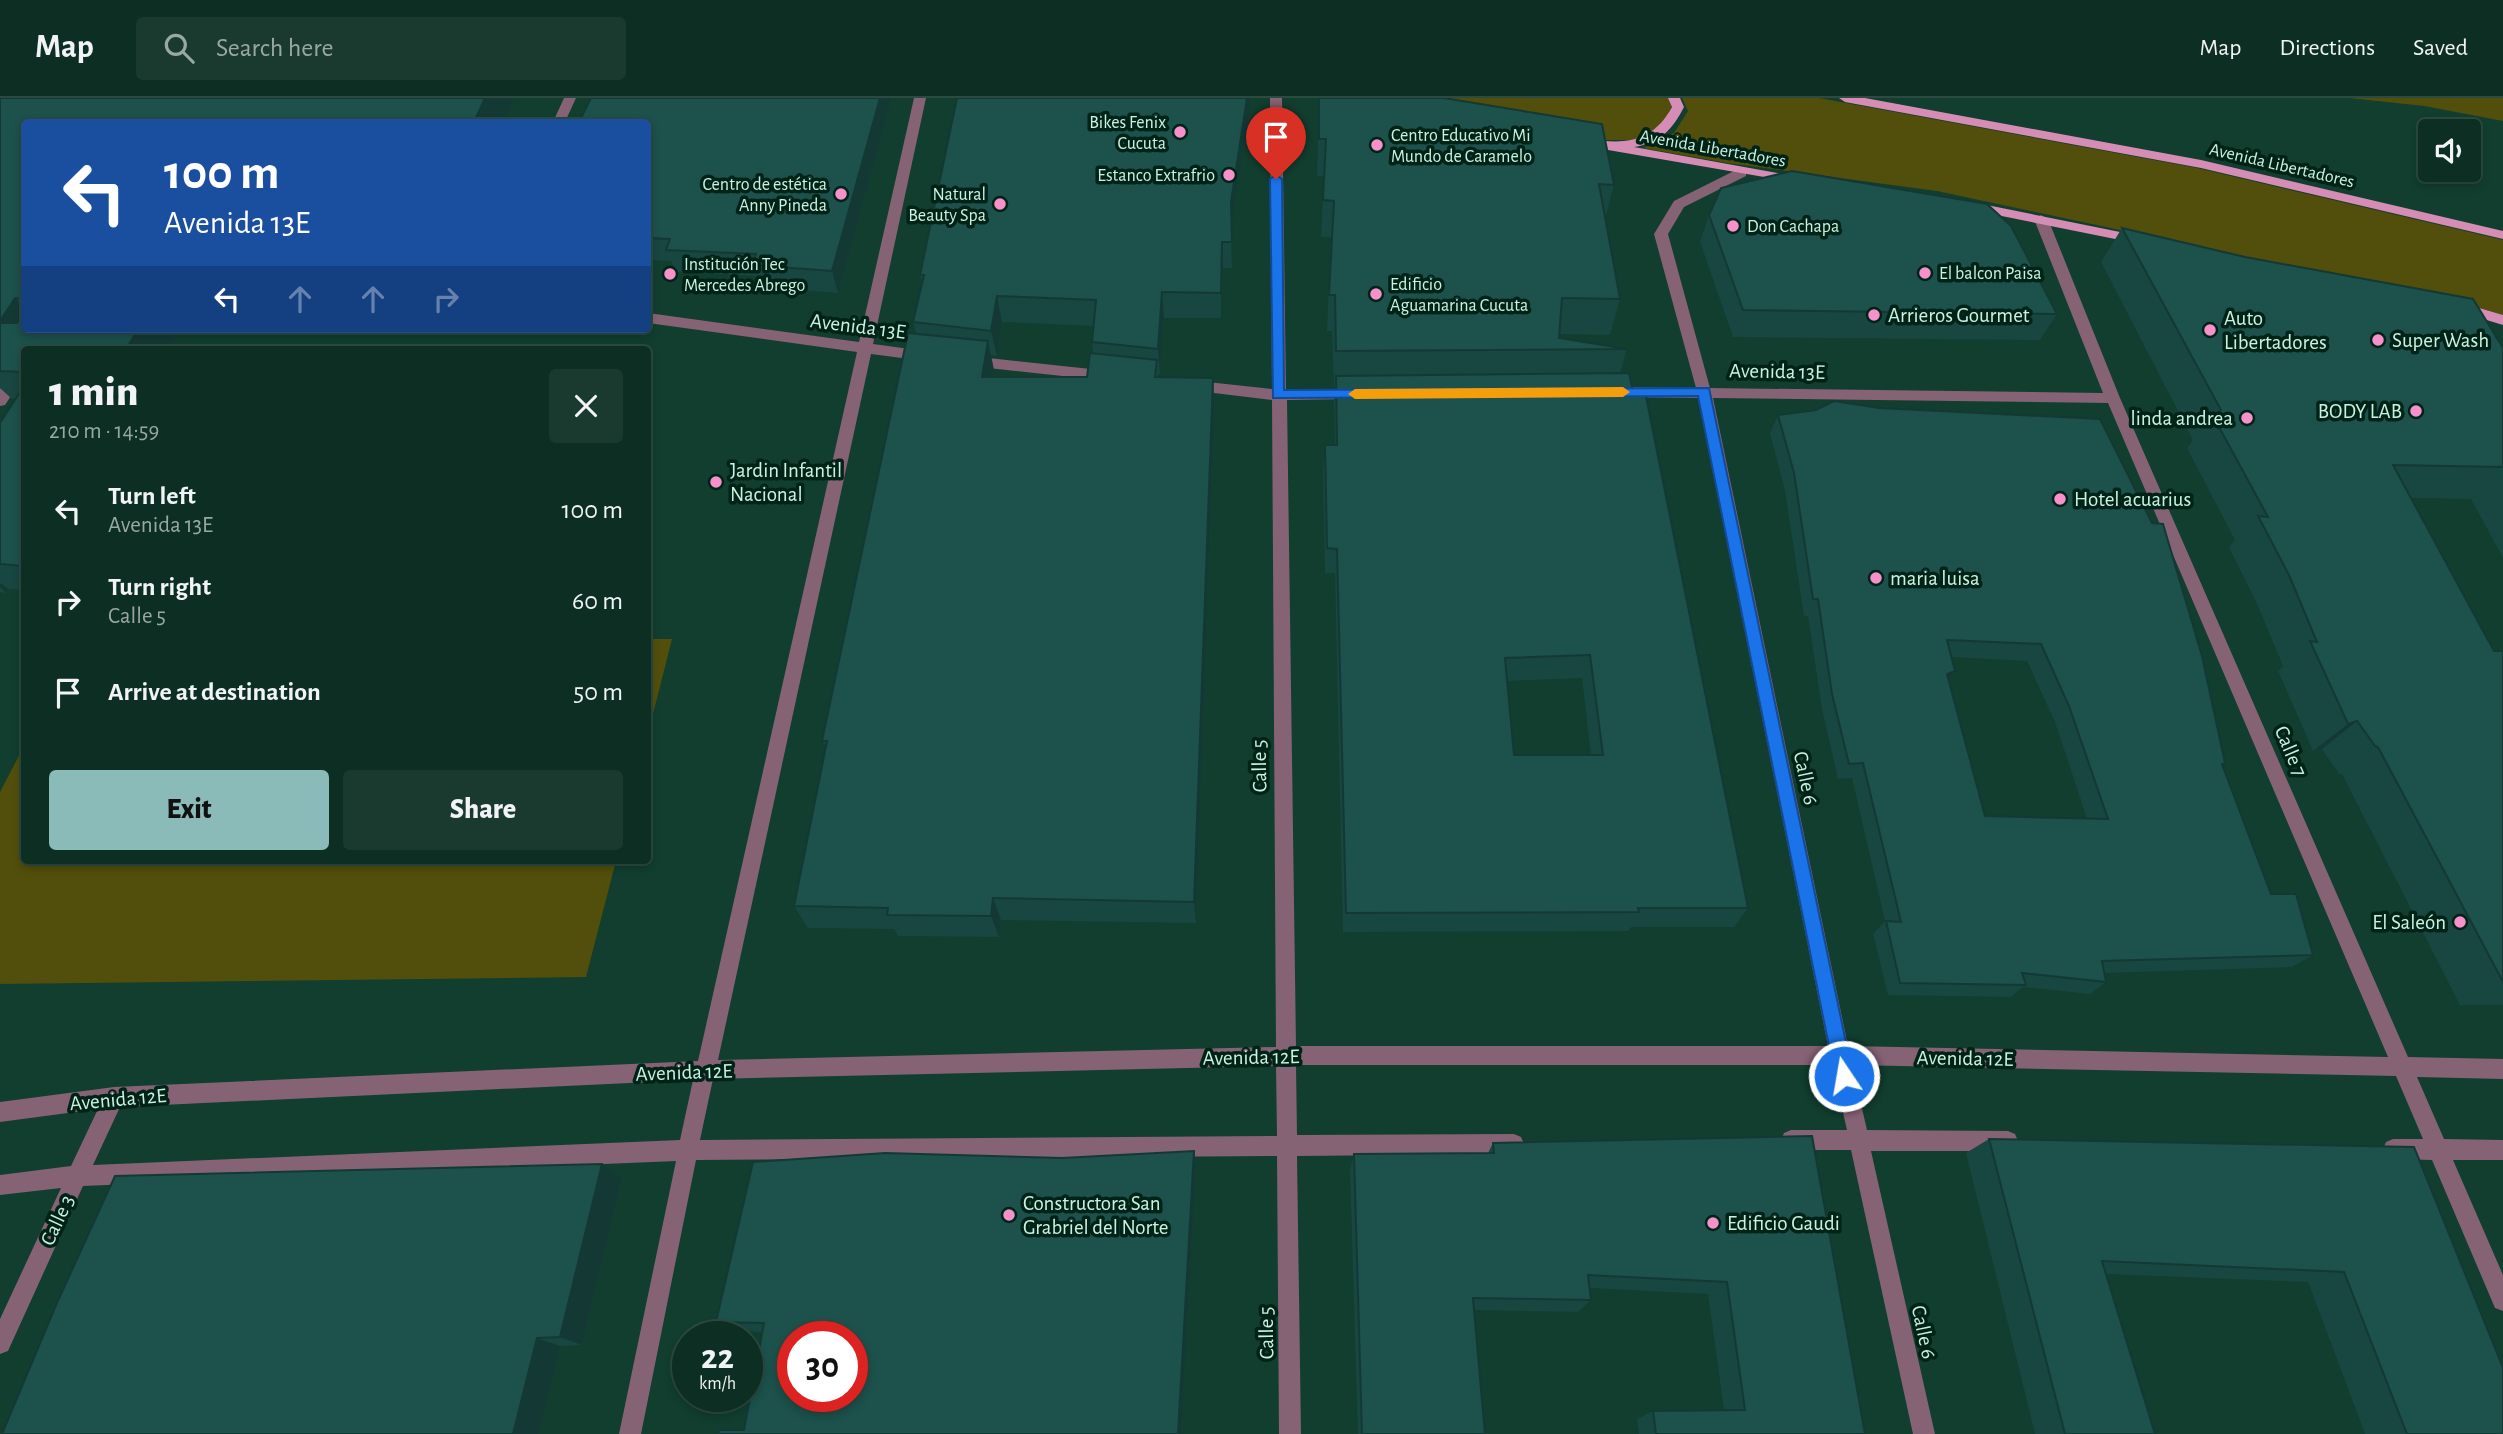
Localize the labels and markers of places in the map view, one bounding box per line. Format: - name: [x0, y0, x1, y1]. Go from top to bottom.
- pin: [1246, 107, 1306, 179]
- place label: Bikes Fenix Cucuta: [1089, 114, 1166, 153]
- marker: Bikes Fenix Cucuta: [1172, 124, 1188, 140]
- place label: Centro Educativo Mi Mundo de Caramelo: [1391, 127, 1532, 166]
- marker: Centro Educativo Mi Mundo de Caramelo: [1369, 137, 1385, 153]
- place label: Estanco Extrafrio: [1097, 167, 1215, 185]
- marker: Estanco Extrafrio: [1221, 167, 1237, 183]
- place label: Centro de estética Anny Pineda: [703, 176, 827, 215]
- marker: Centro de estética Anny Pineda: [833, 186, 849, 202]
- place label: Natural Beauty Spa: [908, 186, 986, 225]
- marker: Natural Beauty Spa: [992, 196, 1008, 212]
- marker: Don Cachapa: [1725, 218, 1741, 234]
- place label: Don Cachapa: [1747, 218, 1839, 236]
- place label: Institución Tec Mercedes Abrego: [684, 256, 806, 295]
- marker: El balcon Paisa: [1917, 265, 1933, 281]
- place label: El balcon Paisa: [1939, 265, 2041, 283]
- marker: Institución Tec Mercedes Abrego: [662, 266, 678, 282]
- place label: Edificio Aguamarina Cucuta: [1390, 276, 1528, 315]
- marker: Edificio Aguamarina Cucuta: [1368, 286, 1384, 302]
- place label: Arrieros Gourmet: [1888, 305, 2030, 326]
- marker: Arrieros Gourmet: [1866, 307, 1882, 323]
- place label: Auto Libertadores: [2224, 308, 2327, 353]
- marker: Auto Libertadores: [2202, 322, 2218, 338]
- place label: Super Wash: [2392, 330, 2489, 351]
- marker: Super Wash: [2370, 332, 2386, 348]
- place label: BODY LAB: [2318, 401, 2402, 422]
- marker: BODY LAB: [2408, 403, 2424, 419]
- place label: linda andrea: [2130, 408, 2233, 429]
- marker: linda andrea: [2239, 410, 2255, 426]
- place label: Jardin Infantil Nacional: [730, 460, 842, 505]
- marker: Jardin Infantil Nacional: [708, 474, 724, 490]
- place label: Hotel acuarius: [2074, 489, 2191, 510]
- marker: Hotel acuarius: [2052, 491, 2068, 507]
- place label: maria luisa: [1890, 568, 1980, 589]
- marker: maria luisa: [1868, 570, 1884, 586]
- place label: El Saleón: [2372, 912, 2446, 933]
- marker: El Saleón: [2452, 914, 2468, 930]
- place label: Constructora San Grabriel del Norte: [1023, 1193, 1168, 1238]
- marker: Constructora San Grabriel del Norte: [1001, 1207, 1017, 1223]
- place label: Edificio Gaudi: [1727, 1213, 1840, 1234]
- marker: Edificio Gaudi: [1705, 1215, 1721, 1231]

